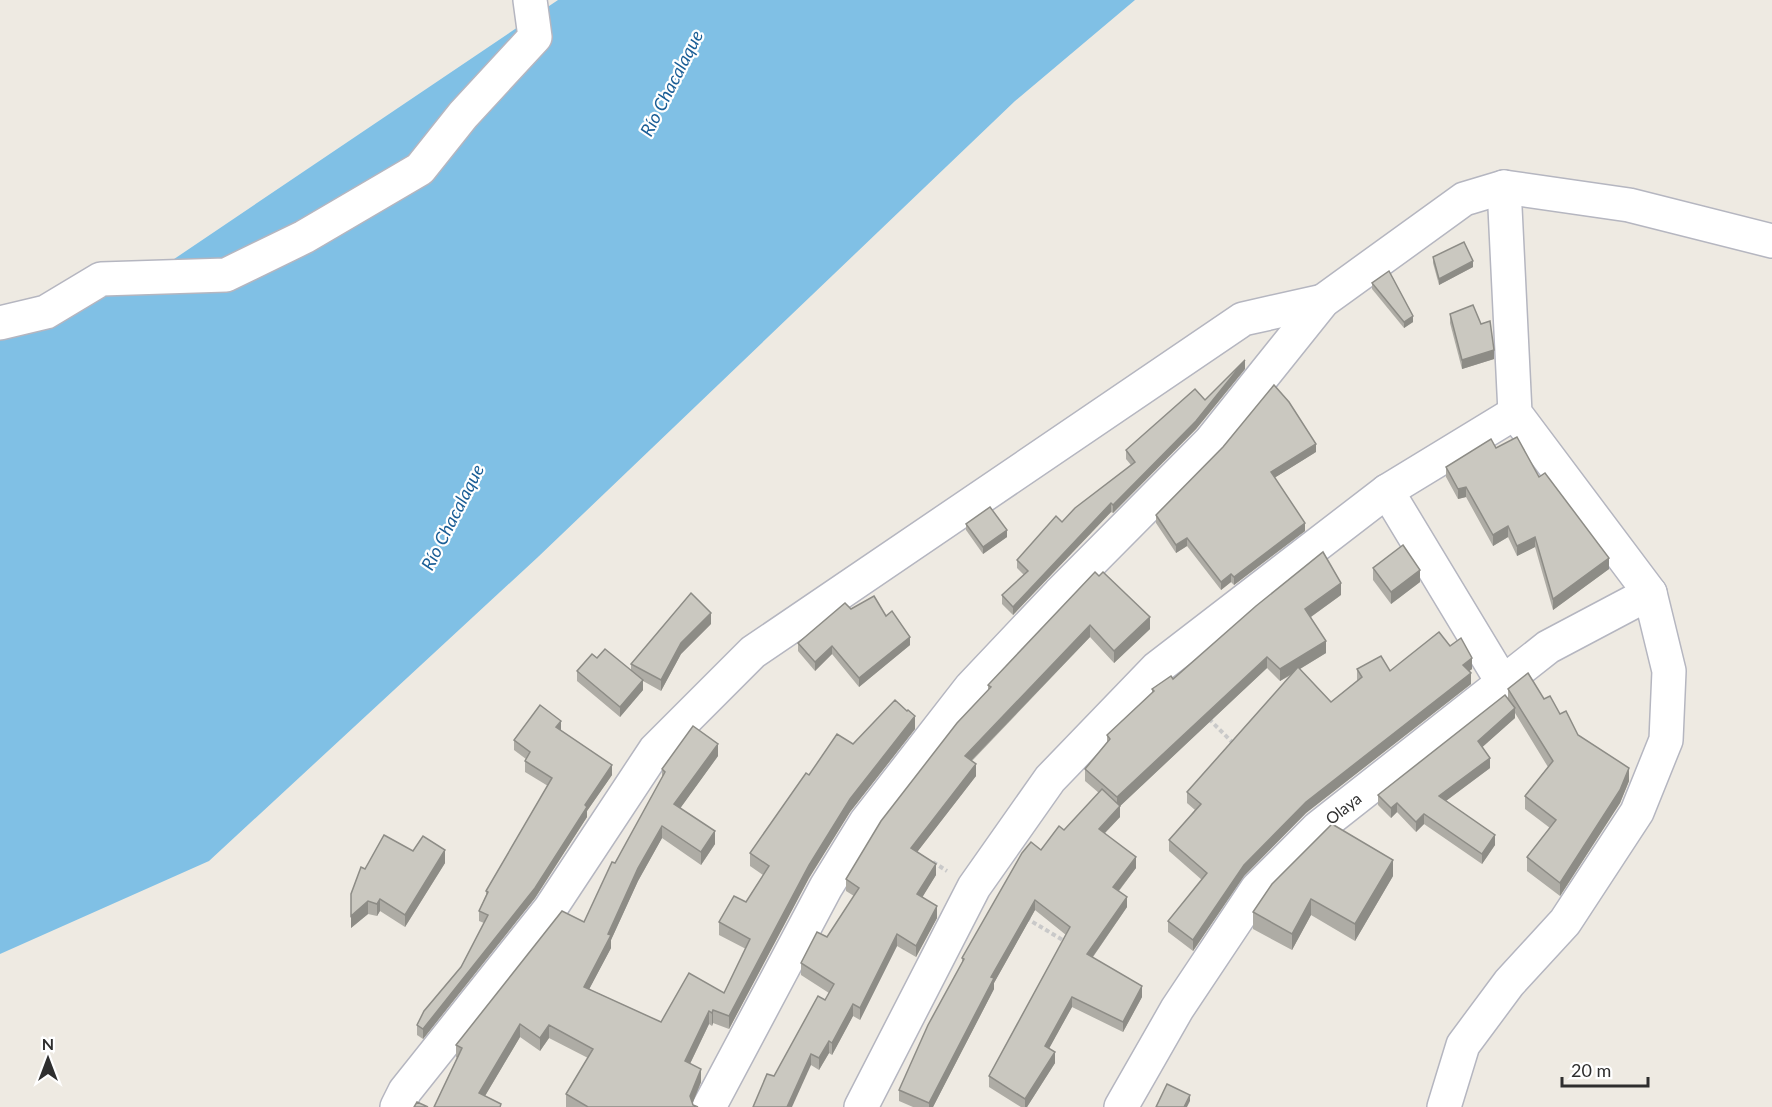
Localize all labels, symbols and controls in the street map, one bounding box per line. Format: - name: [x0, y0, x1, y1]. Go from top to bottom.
- water label: Río Chacalaque: [635, 26, 707, 140]
- water label: Río Chacalaque: [416, 460, 488, 574]
- street label: Olaya: [1321, 788, 1365, 828]
- north arrow: [18, 1029, 78, 1089]
- text: N: [42, 1034, 54, 1053]
- scale bar: [1562, 1050, 1648, 1088]
- text: 20 m: [1571, 1059, 1611, 1081]

